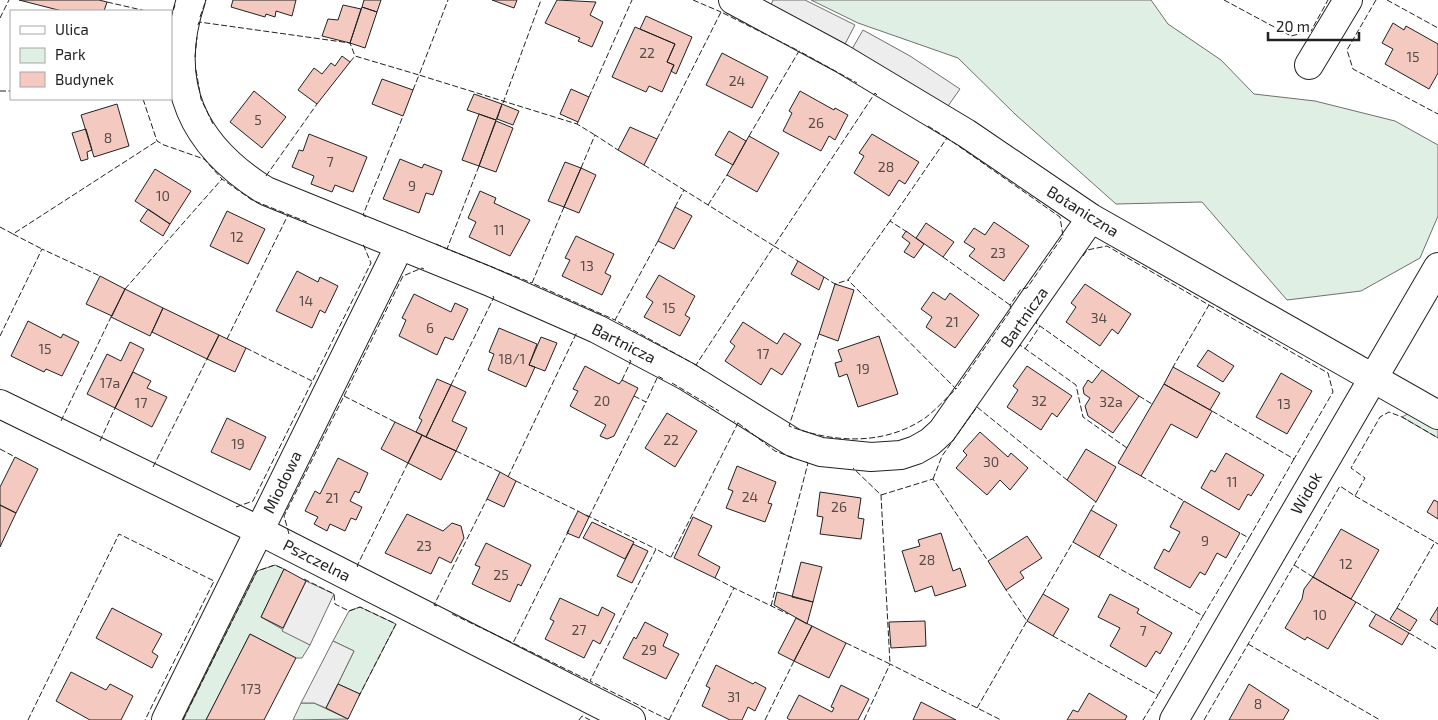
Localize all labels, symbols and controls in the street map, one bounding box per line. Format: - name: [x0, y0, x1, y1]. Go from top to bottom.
- legend: [10, 10, 172, 100]
- scale bar: [1268, 10, 1359, 42]
- text: 20 m: [1276, 17, 1310, 35]
- text: Ulica: [55, 20, 89, 38]
- house number: 22: [639, 44, 655, 61]
- text: Park: [55, 45, 86, 63]
- house number: 15: [1406, 48, 1420, 65]
- text: Budynek: [55, 70, 114, 88]
- house number: 24: [729, 72, 745, 89]
- house number: 5: [254, 111, 262, 128]
- house number: 26: [808, 114, 824, 131]
- house number: 8: [104, 129, 112, 146]
- house number: 7: [326, 153, 334, 170]
- house number: 28: [878, 158, 894, 175]
- house number: 9: [408, 177, 416, 194]
- street label: Botaniczna: [1044, 181, 1123, 240]
- house number: 10: [156, 187, 170, 204]
- house number: 11: [493, 221, 505, 238]
- house number: 12: [230, 228, 244, 245]
- house number: 23: [990, 244, 1006, 261]
- house number: 13: [580, 257, 594, 274]
- street label: Bartnicza: [996, 283, 1051, 351]
- house number: 14: [299, 292, 313, 309]
- house number: 15: [662, 299, 676, 316]
- house number: 34: [1091, 309, 1107, 326]
- house number: 21: [945, 313, 959, 330]
- street label: Bartnicza: [589, 318, 659, 367]
- house number: 6: [426, 319, 434, 336]
- house number: 15: [38, 340, 52, 357]
- house number: 17: [757, 345, 769, 362]
- house number: 18/1: [499, 350, 525, 367]
- house number: 19: [856, 360, 870, 377]
- house number: 17a: [100, 374, 120, 391]
- house number: 20: [594, 392, 610, 409]
- house number: 32: [1031, 392, 1047, 409]
- house number: 32a: [1099, 393, 1123, 410]
- house number: 17: [135, 394, 147, 411]
- house number: 13: [1277, 395, 1291, 412]
- house number: 22: [663, 431, 679, 448]
- house number: 19: [231, 435, 245, 452]
- street label: Miodowa: [258, 447, 305, 516]
- house number: 30: [983, 453, 999, 470]
- street label: Widok: [1286, 468, 1325, 517]
- house number: 11: [1226, 473, 1238, 490]
- house number: 24: [742, 488, 758, 505]
- house number: 21: [325, 489, 339, 506]
- house number: 26: [831, 498, 847, 515]
- house number: 9: [1201, 532, 1209, 549]
- street label: Pszczelna: [280, 534, 354, 585]
- house number: 23: [416, 537, 432, 554]
- house number: 28: [919, 551, 935, 568]
- house number: 12: [1339, 555, 1353, 572]
- house number: 25: [493, 566, 509, 583]
- house number: 10: [1313, 606, 1327, 623]
- house number: 27: [571, 621, 587, 638]
- house number: 7: [1139, 622, 1147, 639]
- house number: 29: [641, 641, 657, 658]
- house number: 173: [241, 680, 261, 697]
- house number: 31: [727, 688, 741, 705]
- house number: 8: [1254, 695, 1262, 712]

